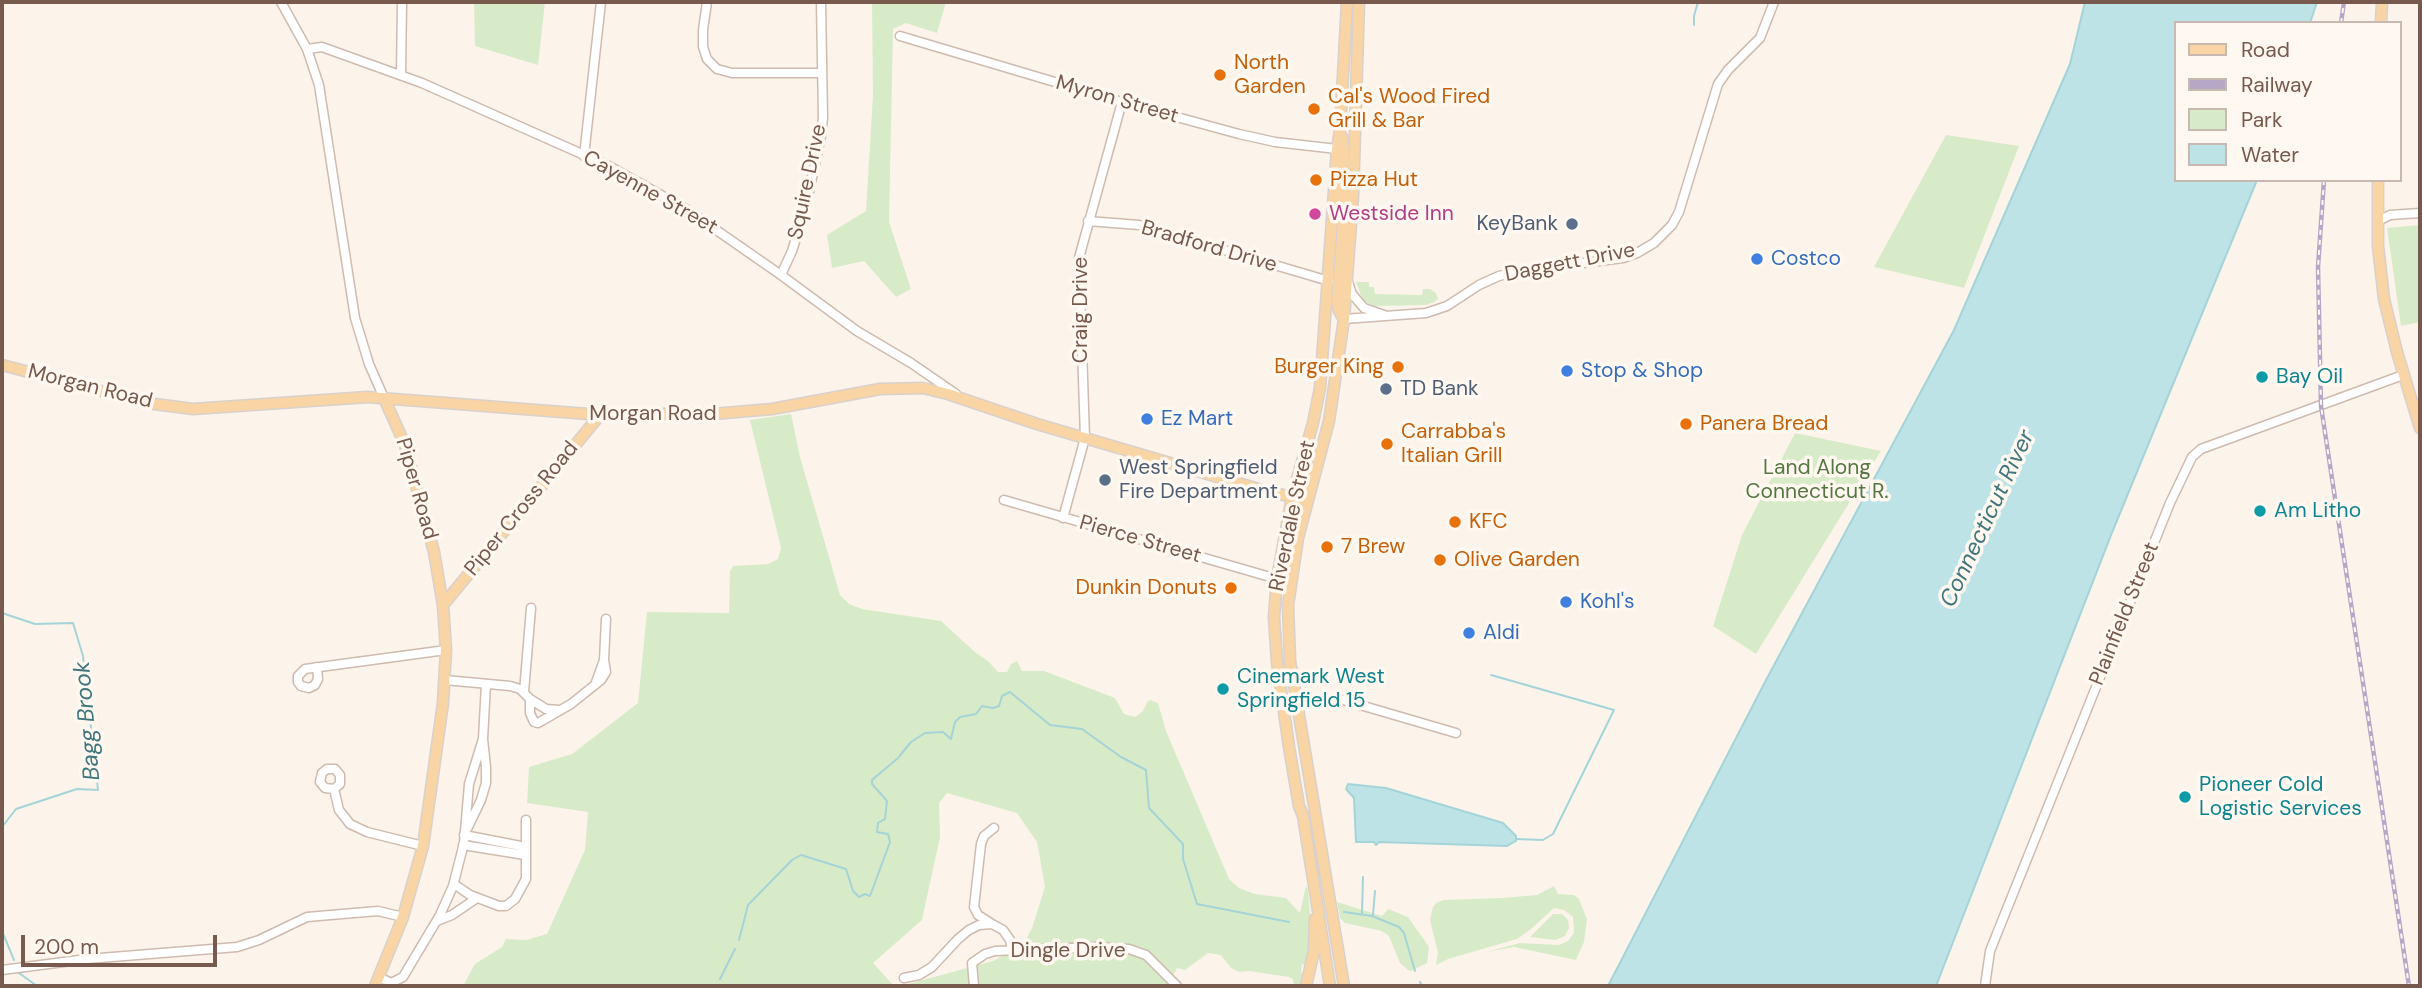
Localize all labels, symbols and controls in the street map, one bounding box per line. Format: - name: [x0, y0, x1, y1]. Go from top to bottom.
- legend: [2174, 21, 2401, 182]
- text: Road: [2241, 36, 2290, 64]
- place label: North Garden: [1234, 50, 1306, 100]
- marker: North Garden: [1212, 67, 1228, 83]
- street label: Myron Street: [1053, 70, 1181, 130]
- text: Railway: [2241, 71, 2313, 99]
- place label: Cal's Wood Fired Grill & Bar: [1328, 84, 1490, 134]
- marker: Cal's Wood Fired Grill & Bar: [1306, 101, 1322, 117]
- text: Park: [2241, 106, 2282, 134]
- street label: Squire Drive: [784, 122, 832, 242]
- text: Water: [2241, 141, 2299, 169]
- street label: Cayenne Street: [578, 146, 722, 240]
- place label: Pizza Hut: [1330, 167, 1418, 193]
- marker: Pizza Hut: [1308, 172, 1324, 188]
- place label: Westside Inn: [1329, 201, 1454, 227]
- marker: Westside Inn: [1307, 206, 1323, 222]
- place label: KeyBank: [1477, 211, 1558, 237]
- street label: Bradford Drive: [1138, 216, 1280, 278]
- marker: KeyBank: [1564, 216, 1580, 232]
- street label: Daggett Drive: [1503, 238, 1637, 288]
- place label: Costco: [1771, 246, 1841, 272]
- marker: Costco: [1749, 251, 1765, 267]
- street label: Craig Drive: [1068, 257, 1094, 363]
- place label: Burger King: [1274, 354, 1384, 380]
- place label: Stop & Shop: [1581, 358, 1703, 384]
- street label: Morgan Road: [25, 359, 155, 415]
- marker: Burger King: [1390, 359, 1406, 375]
- marker: Stop & Shop: [1559, 363, 1575, 379]
- place label: Bay Oil: [2276, 364, 2343, 390]
- marker: Bay Oil: [2254, 369, 2270, 385]
- place label: TD Bank: [1400, 376, 1479, 402]
- marker: TD Bank: [1378, 381, 1394, 397]
- street label: Morgan Road: [589, 401, 717, 427]
- place label: Ez Mart: [1161, 406, 1233, 432]
- marker: Ez Mart: [1139, 411, 1155, 427]
- place label: Panera Bread: [1700, 411, 1828, 437]
- marker: Panera Bread: [1678, 416, 1694, 432]
- place label: Carrabba's Italian Grill: [1401, 419, 1506, 469]
- water label: Connecticut River: [1935, 426, 2041, 612]
- street label: Piper Road: [389, 435, 443, 543]
- marker: Carrabba's Italian Grill: [1379, 436, 1395, 452]
- street label: Piper Cross Road: [460, 437, 584, 581]
- street label: Riverdale Street: [1265, 438, 1321, 594]
- place label: West Springfield Fire Department: [1119, 455, 1278, 505]
- park label: Land Along Connecticut R.: [1745, 455, 1889, 505]
- marker: West Springfield Fire Department: [1097, 472, 1113, 488]
- place label: Am Litho: [2274, 498, 2361, 524]
- marker: Am Litho: [2252, 503, 2268, 519]
- place label: KFC: [1469, 509, 1508, 535]
- street label: Pierce Street: [1076, 511, 1204, 569]
- marker: KFC: [1447, 514, 1463, 530]
- place label: 7 Brew: [1341, 534, 1405, 560]
- marker: 7 Brew: [1319, 539, 1335, 555]
- street label: Plainfield Street: [2085, 539, 2165, 689]
- place label: Olive Garden: [1454, 547, 1580, 573]
- marker: Olive Garden: [1432, 552, 1448, 568]
- place label: Dunkin Donuts: [1075, 575, 1217, 601]
- marker: Dunkin Donuts: [1223, 580, 1239, 596]
- place label: Kohl's: [1580, 589, 1635, 615]
- marker: Kohl's: [1558, 594, 1574, 610]
- place label: Aldi: [1483, 620, 1520, 646]
- marker: Aldi: [1461, 625, 1477, 641]
- water label: Bagg Brook: [69, 660, 107, 782]
- place label: Cinemark West Springfield 15: [1237, 664, 1385, 714]
- marker: Cinemark West Springfield 15: [1215, 681, 1231, 697]
- place label: Pioneer Cold Logistic Services: [2199, 772, 2362, 822]
- marker: Pioneer Cold Logistic Services: [2177, 789, 2193, 805]
- scale bar: [24, 922, 220, 966]
- text: 200 m: [34, 933, 99, 961]
- street label: Dingle Drive: [1010, 938, 1126, 964]

